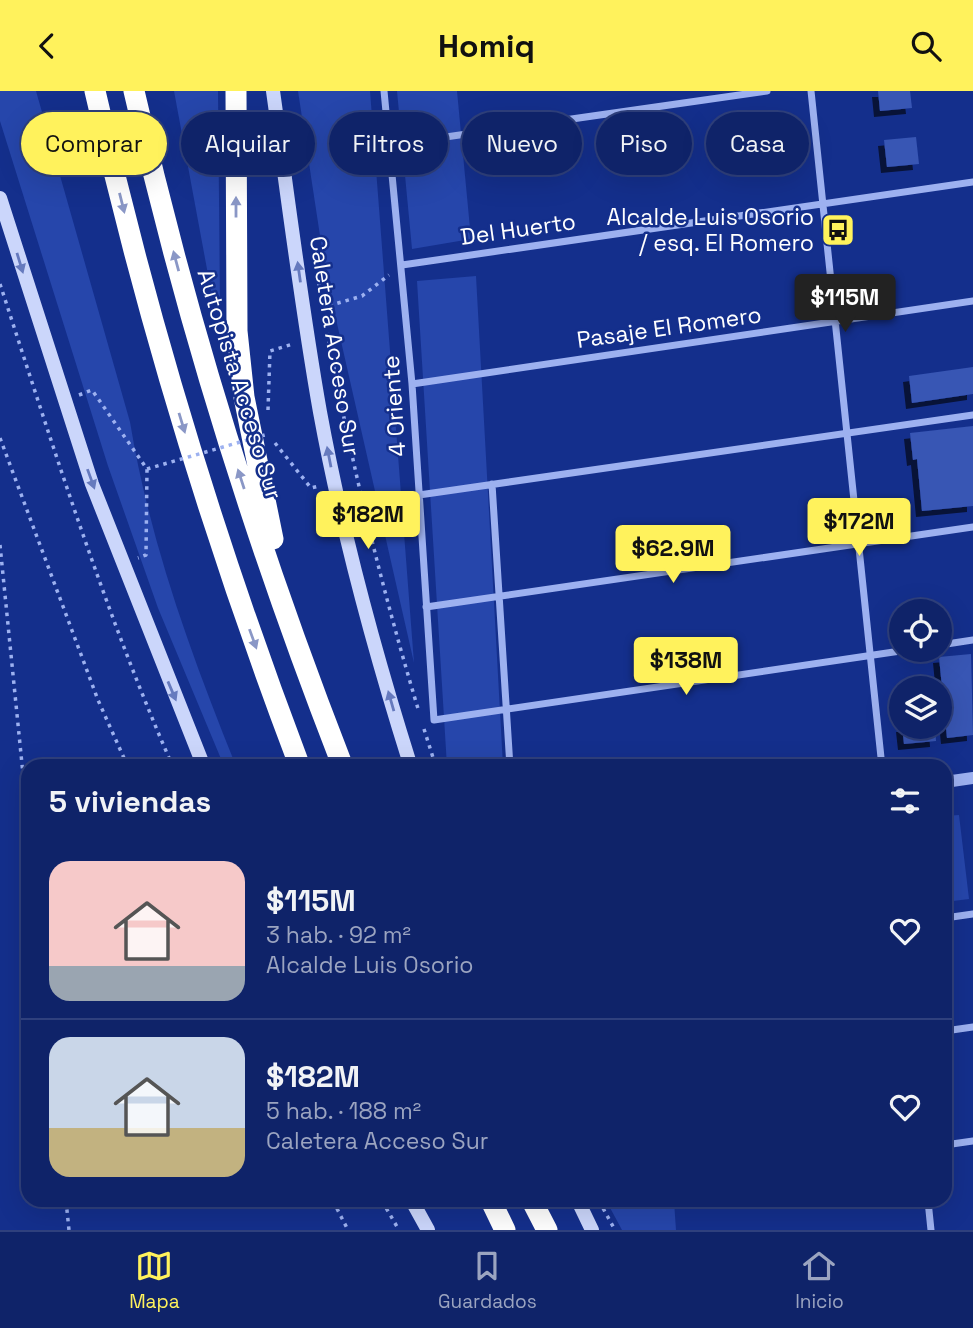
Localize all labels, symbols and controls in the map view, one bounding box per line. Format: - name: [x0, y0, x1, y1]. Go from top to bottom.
- text: Homiq: [438, 26, 535, 66]
- icon: back: [28, 27, 66, 65]
- icon: search: [907, 27, 945, 65]
- chip: Comprar: [21, 112, 167, 175]
- chip: Alquilar: [181, 112, 315, 175]
- chip: Filtros: [329, 112, 448, 175]
- chip: Nuevo: [462, 112, 582, 175]
- chip: Piso: [596, 112, 692, 175]
- chip: Casa: [706, 112, 809, 175]
- one-way arrow: [117, 192, 128, 214]
- one-way arrow: [230, 195, 242, 217]
- place label: Alcalde Luis Osorio / esq. El Romero: [606, 202, 814, 258]
- street label: Del Huerto: [458, 206, 578, 252]
- bus stop icon: Alcalde Luis Osorio / esq. El Romero: [819, 211, 857, 249]
- street label: Caletera Acceso Sur: [303, 234, 367, 458]
- one-way arrow: [170, 250, 181, 272]
- one-way arrow: [15, 253, 26, 274]
- one-way arrow: [293, 260, 304, 282]
- street label: Autopista Acceso Sur: [191, 265, 289, 503]
- pin: $115M: [796, 275, 894, 334]
- text: $115M: [811, 282, 879, 312]
- street label: Pasaje El Romero: [575, 299, 763, 355]
- street label: 4 Oriente: [376, 354, 412, 458]
- one-way arrow: [178, 412, 188, 433]
- one-way arrow: [324, 446, 335, 468]
- one-way arrow: [86, 469, 97, 490]
- one-way arrow: [235, 469, 246, 490]
- pin: $182M: [319, 491, 417, 551]
- pin: $172M: [810, 498, 908, 558]
- text: $182M: [332, 499, 404, 529]
- text: $172M: [824, 506, 894, 536]
- pin: $62.9M: [616, 525, 730, 585]
- text: $62.9M: [631, 533, 715, 563]
- map controls: [889, 599, 952, 739]
- button: locate: [889, 599, 952, 662]
- one-way arrow: [248, 628, 259, 649]
- pin: $138M: [637, 637, 735, 697]
- text: $138M: [650, 645, 722, 675]
- button: layers: [889, 676, 952, 739]
- one-way arrow: [167, 681, 178, 702]
- one-way arrow: [386, 690, 396, 711]
- text: 5 viviendas: [49, 782, 211, 821]
- icon: filters: [886, 782, 924, 820]
- text: $115M: [266, 881, 356, 920]
- icon: home: [105, 889, 189, 973]
- icon: heart: [886, 912, 924, 950]
- text: 3 hab. · 92 m²: [266, 920, 411, 950]
- text: Alcalde Luis Osorio: [266, 950, 474, 980]
- text: $182M: [266, 1057, 360, 1096]
- icon: home: [105, 1065, 189, 1149]
- icon: heart: [886, 1088, 924, 1126]
- text: 5 hab. · 188 m²: [266, 1096, 421, 1126]
- text: Caletera Acceso Sur: [266, 1126, 488, 1156]
- tab: Mapa: [129, 1247, 180, 1314]
- tab: Guardados: [438, 1247, 537, 1314]
- tab: Inicio: [795, 1247, 844, 1314]

